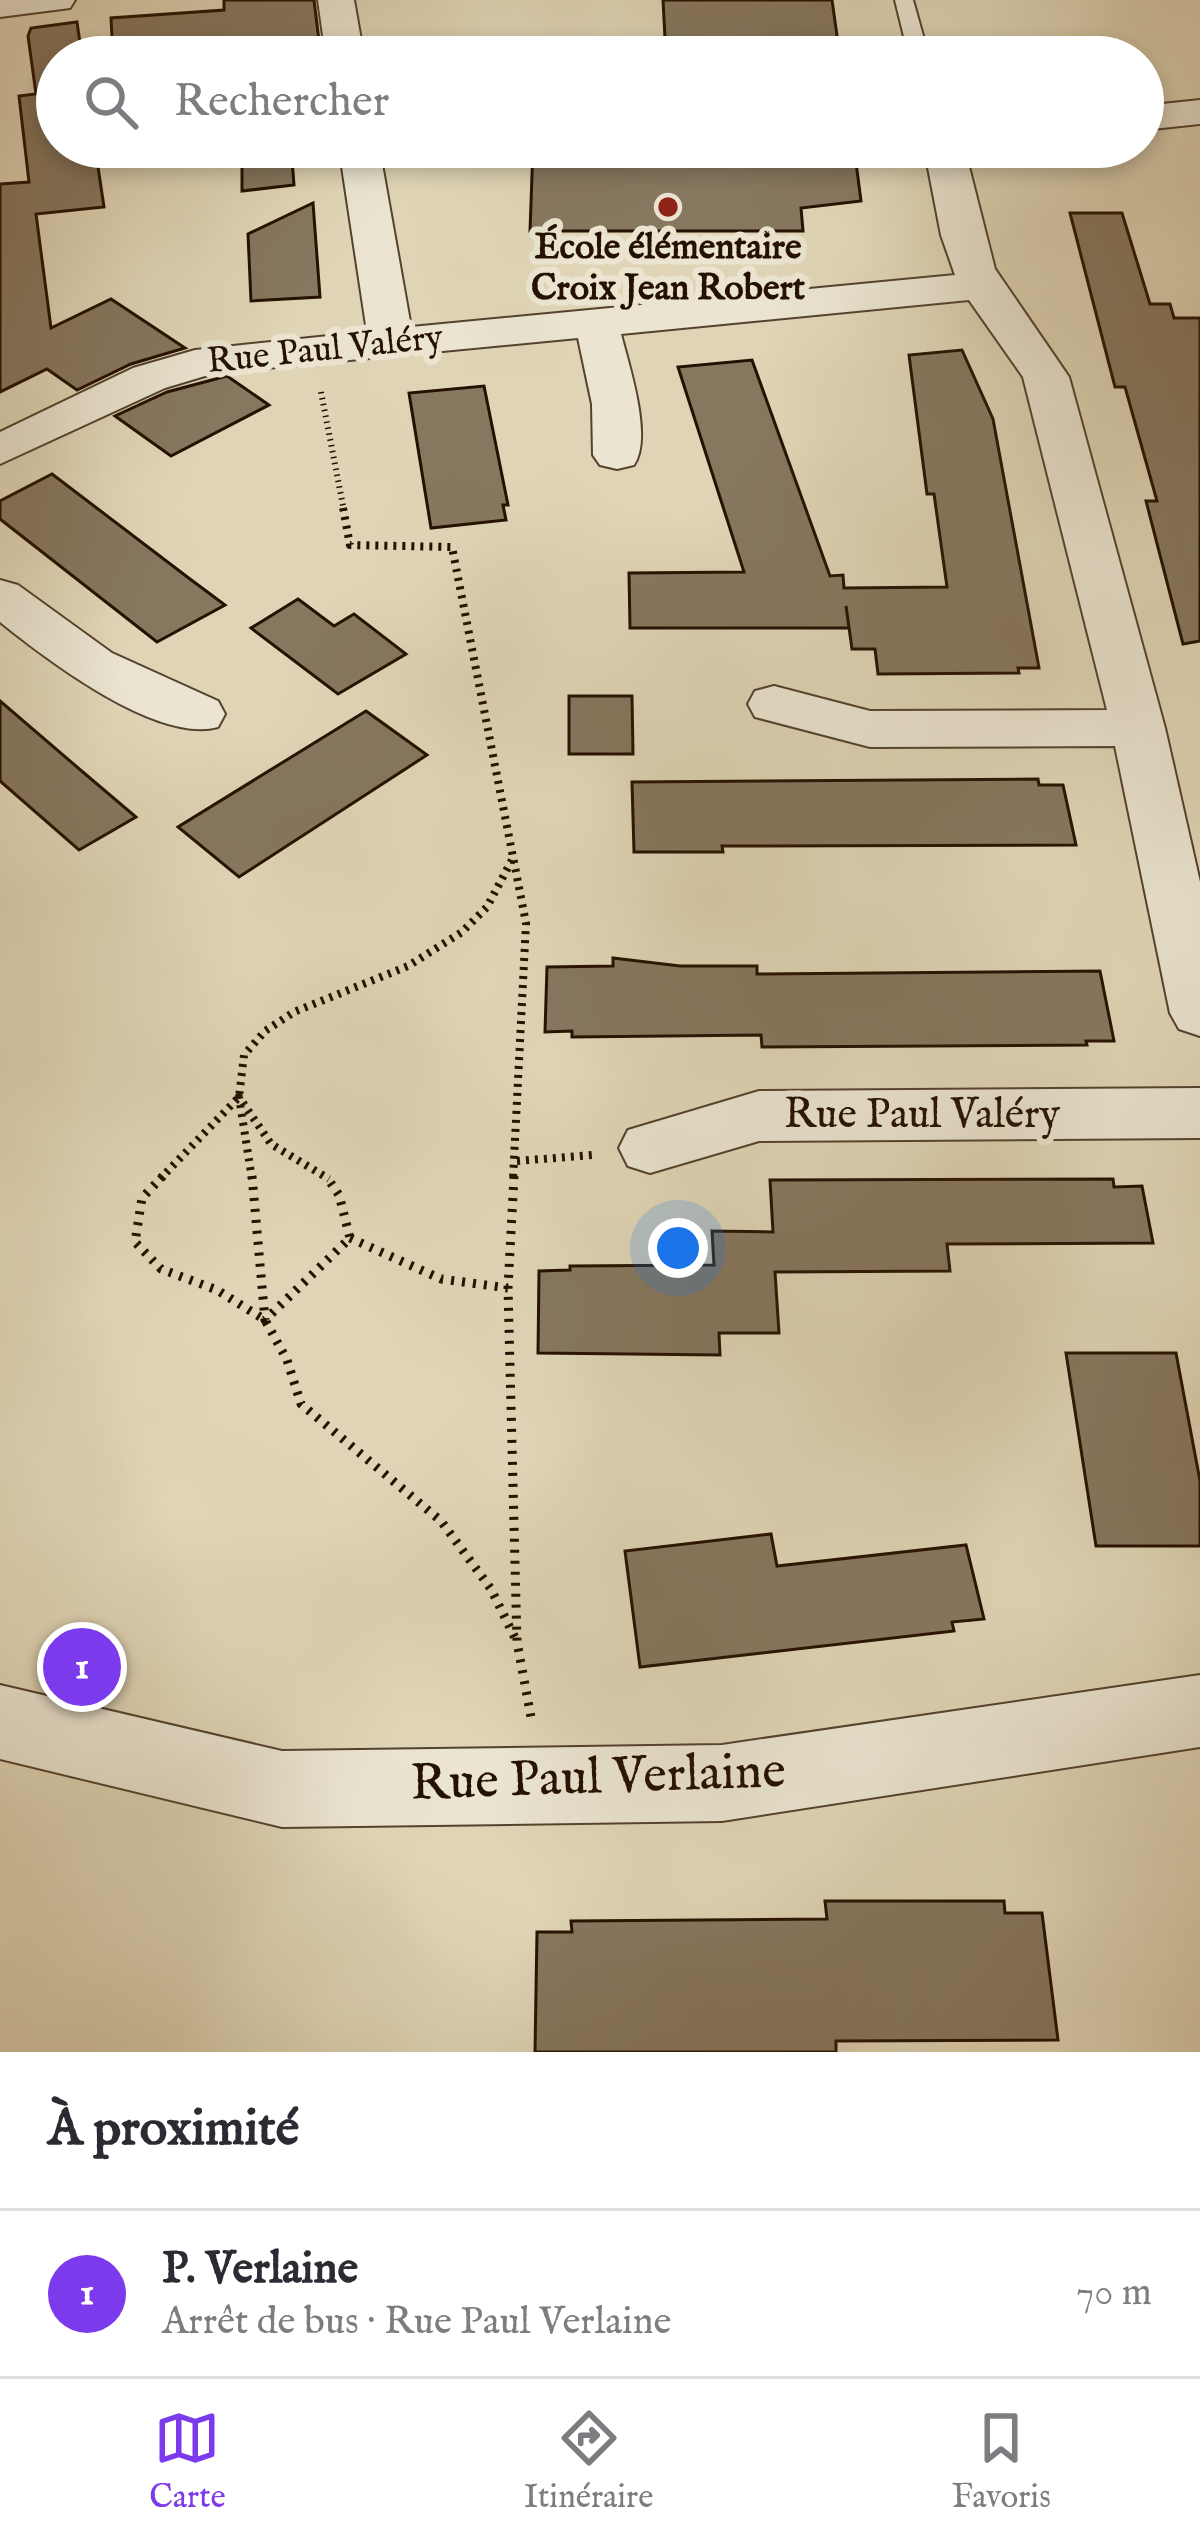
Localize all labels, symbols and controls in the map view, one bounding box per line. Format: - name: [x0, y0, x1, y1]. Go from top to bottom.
- search box: [36, 36, 1164, 168]
- icon: search: [78, 69, 144, 135]
- text: Rechercher: [174, 74, 389, 131]
- marker: École élémentaire Croix Jean Robert: [655, 194, 681, 220]
- place label: École élémentaire Croix Jean Robert: [531, 223, 806, 312]
- street label: Rue Paul Valéry: [205, 315, 445, 385]
- street label: Rue Paul Valéry: [784, 1089, 1060, 1142]
- your location: [648, 1218, 708, 1278]
- pin: 1: [43, 1622, 121, 1712]
- street label: Rue Paul Verlaine: [409, 1740, 787, 1818]
- text: À proximité: [48, 2098, 299, 2163]
- text: P. Verlaine: [162, 2241, 358, 2298]
- text: 1: [80, 2269, 94, 2318]
- text: 70 m: [1076, 2269, 1152, 2318]
- text: Arrêt de bus · Rue Paul Verlaine: [162, 2298, 671, 2347]
- tab: Carte: [149, 2405, 226, 2519]
- tab: Itinéraire: [524, 2405, 653, 2519]
- tab: Favoris: [952, 2405, 1051, 2519]

